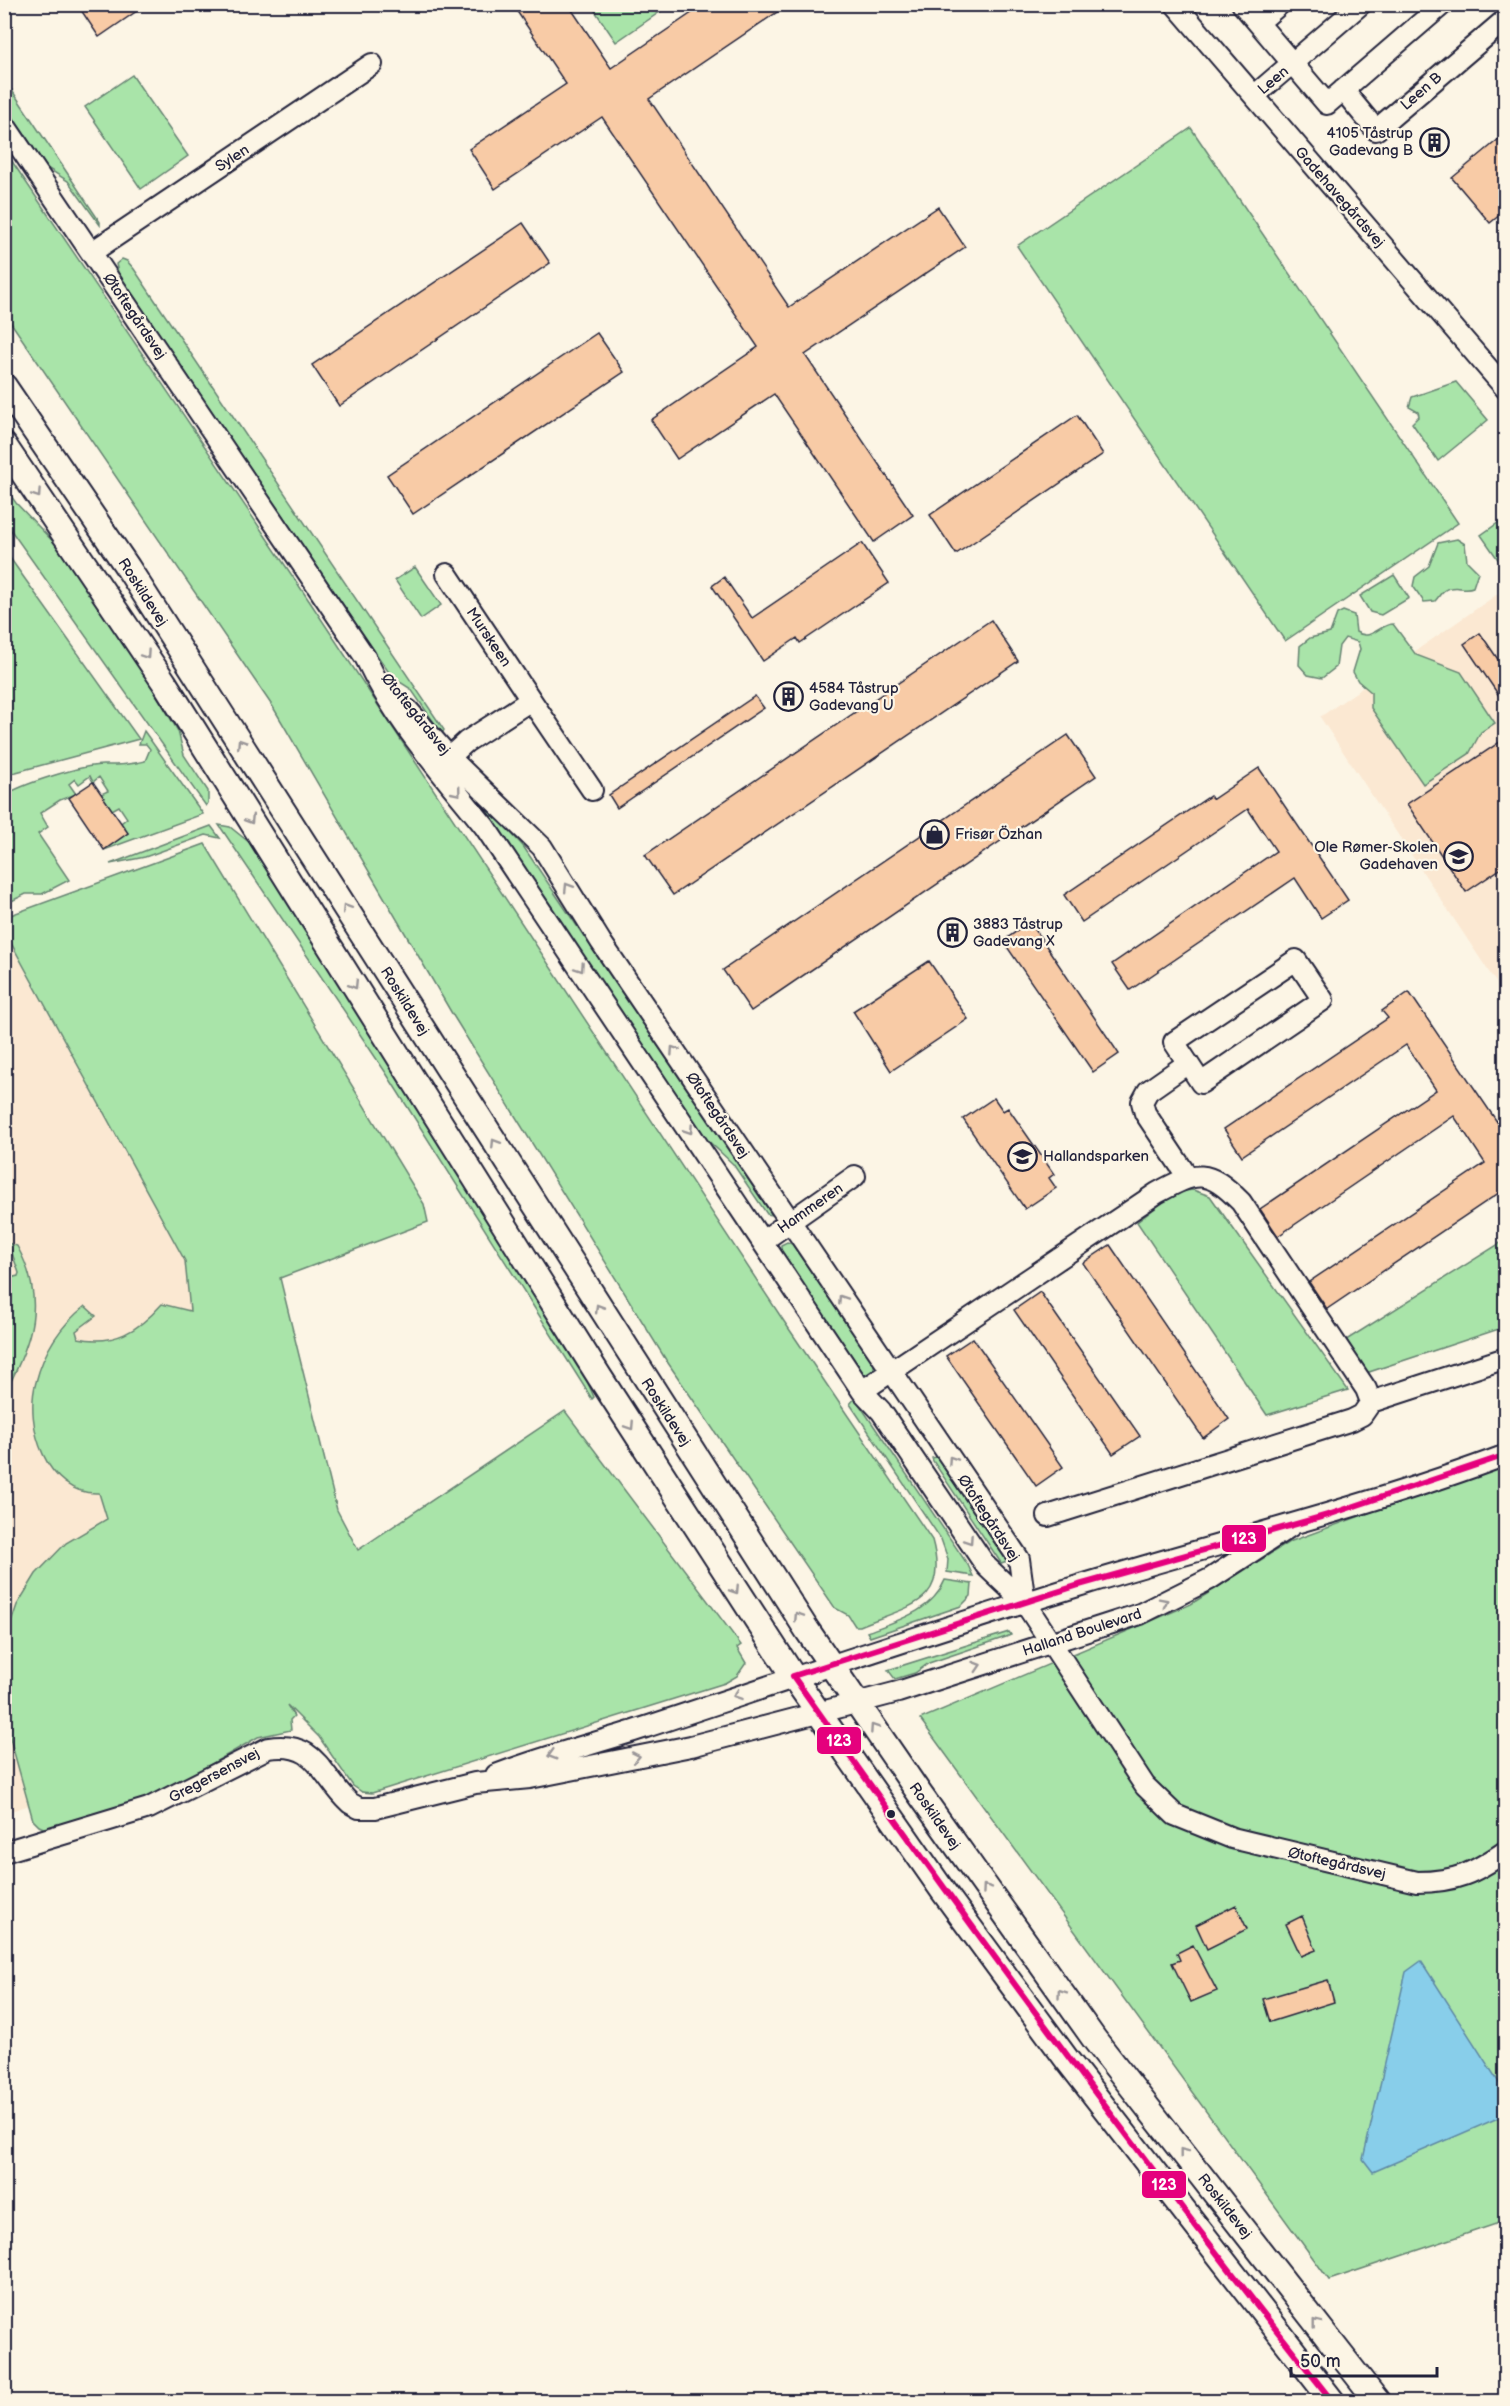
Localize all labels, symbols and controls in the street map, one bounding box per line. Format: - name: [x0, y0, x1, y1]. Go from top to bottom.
- street label: Leen: [1254, 62, 1293, 99]
- street label: Leen B: [1397, 68, 1446, 115]
- place label: 4105 Tåstrup Gadevang B: [1327, 124, 1413, 160]
- building icon: 4105 Tåstrup Gadevang B: [1418, 126, 1450, 158]
- street label: Sylen: [212, 141, 253, 176]
- street label: Gadehavegårdsvej: [1291, 143, 1389, 252]
- street label: Øtoftegårdsvej: [99, 270, 170, 363]
- one-way arrow: [30, 487, 41, 498]
- street label: Roskildevej: [113, 555, 172, 630]
- street label: Murskeen: [462, 604, 515, 671]
- one-way arrow: [139, 649, 150, 660]
- street label: Øtoftegårdsvej: [377, 670, 454, 759]
- place label: 4584 Tåstrup Gadevang U: [809, 679, 899, 715]
- building icon: 4584 Tåstrup Gadevang U: [772, 681, 804, 713]
- one-way arrow: [237, 739, 248, 750]
- one-way arrow: [449, 785, 460, 796]
- one-way arrow: [243, 814, 255, 824]
- shop icon: Frisør Özhan: [918, 818, 950, 850]
- place label: Frisør Özhan: [955, 825, 1042, 844]
- place label: Ole Rømer-Skolen Gadehaven: [1314, 838, 1438, 874]
- school or university icon: Ole Rømer-Skolen Gadehaven: [1443, 840, 1475, 872]
- one-way arrow: [564, 883, 576, 893]
- one-way arrow: [342, 903, 353, 914]
- place label: 3883 Tåstrup Gadevang X: [973, 915, 1063, 951]
- building icon: 3883 Tåstrup Gadevang X: [936, 917, 968, 949]
- one-way arrow: [573, 962, 584, 973]
- street label: Roskildevej: [376, 963, 433, 1039]
- one-way arrow: [347, 978, 358, 989]
- one-way arrow: [670, 1046, 681, 1057]
- street label: Øtoftegårdsvej: [682, 1069, 753, 1162]
- one-way arrow: [682, 1124, 694, 1134]
- one-way arrow: [491, 1139, 502, 1150]
- school or university icon: Hallandsparken: [1006, 1140, 1038, 1172]
- place label: Hallandsparken: [1043, 1147, 1149, 1166]
- street label: Hammeren: [774, 1179, 847, 1238]
- one-way arrow: [838, 1295, 850, 1305]
- one-way arrow: [595, 1304, 607, 1314]
- street label: Roskildevej: [636, 1375, 695, 1450]
- one-way arrow: [623, 1419, 634, 1430]
- one-way arrow: [948, 1456, 959, 1467]
- street label: Øtoftegårdsvej: [953, 1471, 1024, 1565]
- line badge: 123: [1221, 1524, 1267, 1553]
- text: 123: [1231, 1530, 1257, 1549]
- one-way arrow: [962, 1534, 973, 1545]
- one-way arrow: [728, 1584, 740, 1594]
- one-way arrow: [1158, 1597, 1169, 1609]
- street label: Halland Boulevard: [1020, 1604, 1144, 1661]
- one-way arrow: [794, 1612, 805, 1623]
- one-way arrow: [971, 1661, 982, 1674]
- one-way arrow: [732, 1687, 743, 1700]
- one-way arrow: [870, 1724, 881, 1735]
- line badge: 123: [816, 1726, 862, 1755]
- text: 123: [826, 1732, 852, 1751]
- street label: Gregersensvej: [166, 1744, 263, 1807]
- one-way arrow: [547, 1748, 557, 1760]
- one-way arrow: [631, 1751, 641, 1764]
- street label: Roskildevej: [905, 1779, 965, 1854]
- unlabelled marker: [885, 1808, 897, 1820]
- street label: Øtoftegårdsvej: [1286, 1843, 1388, 1884]
- one-way arrow: [982, 1883, 993, 1894]
- one-way arrow: [1057, 1988, 1068, 1999]
- one-way arrow: [1180, 2148, 1191, 2159]
- line badge: 123: [1141, 2170, 1187, 2199]
- street label: Roskildevej: [1193, 2170, 1256, 2243]
- text: 123: [1151, 2176, 1177, 2195]
- one-way arrow: [1312, 2318, 1323, 2329]
- scale bar: [1291, 2340, 1436, 2378]
- text: 50 m: [1300, 2351, 1341, 2372]

